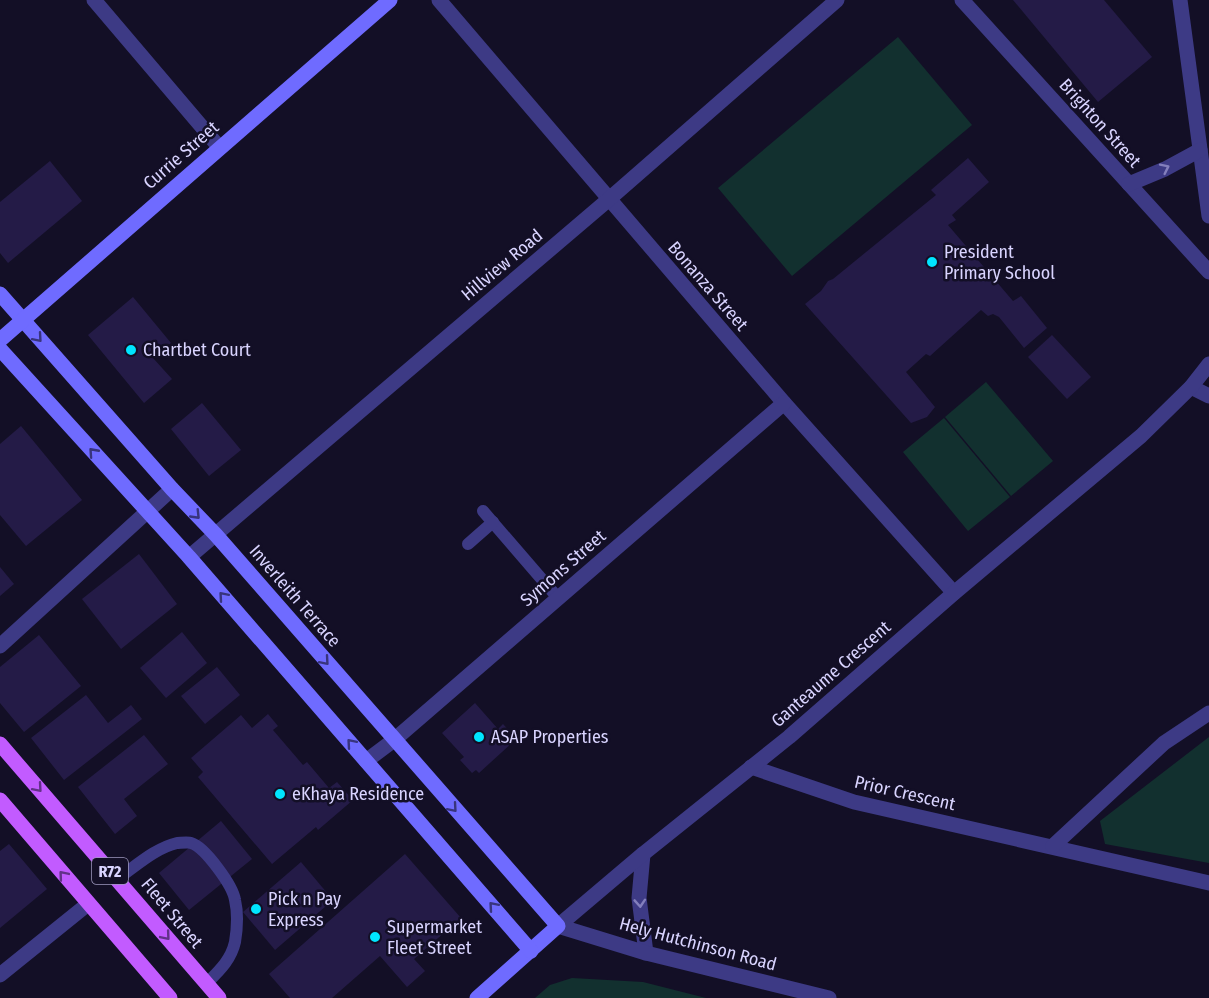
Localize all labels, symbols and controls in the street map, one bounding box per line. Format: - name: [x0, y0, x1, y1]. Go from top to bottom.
- street label: Brighton Street: [1054, 74, 1146, 172]
- street label: Currie Street: [139, 116, 223, 194]
- one-way arrow: [1158, 164, 1169, 175]
- street label: Hillview Road: [457, 225, 547, 305]
- street label: Bonanza Street: [663, 237, 753, 335]
- place label: President Primary School: [944, 241, 1055, 284]
- marker: President Primary School: [925, 255, 939, 269]
- one-way arrow: [31, 331, 42, 342]
- place label: Chartbet Court: [143, 339, 251, 361]
- marker: Chartbet Court: [124, 343, 138, 357]
- one-way arrow: [89, 448, 100, 459]
- one-way arrow: [189, 507, 200, 518]
- street label: Symons Street: [516, 525, 610, 611]
- street label: Inverleith Terrace: [245, 540, 345, 652]
- one-way arrow: [219, 593, 230, 603]
- street label: Ganteaume Crescent: [767, 616, 895, 732]
- one-way arrow: [318, 654, 329, 665]
- place label: ASAP Properties: [491, 726, 609, 748]
- marker: ASAP Properties: [472, 730, 486, 744]
- one-way arrow: [347, 740, 358, 750]
- street label: Prior Crescent: [852, 771, 958, 815]
- one-way arrow: [31, 782, 42, 793]
- place label: eKhaya Residence: [292, 783, 424, 805]
- marker: eKhaya Residence: [273, 787, 287, 801]
- one-way arrow: [446, 801, 457, 812]
- road number: R72: [92, 858, 128, 884]
- one-way arrow: [59, 871, 70, 882]
- street label: Fleet Street: [136, 874, 208, 953]
- place label: Pick n Pay Express: [268, 888, 341, 931]
- one-way arrow: [633, 899, 646, 908]
- marker: Pick n Pay Express: [249, 902, 263, 916]
- one-way arrow: [489, 903, 500, 913]
- street label: Hely Hutchinson Road: [617, 912, 779, 976]
- place label: Supermarket Fleet Street: [387, 916, 482, 959]
- one-way arrow: [159, 929, 170, 940]
- marker: Supermarket Fleet Street: [368, 930, 382, 944]

